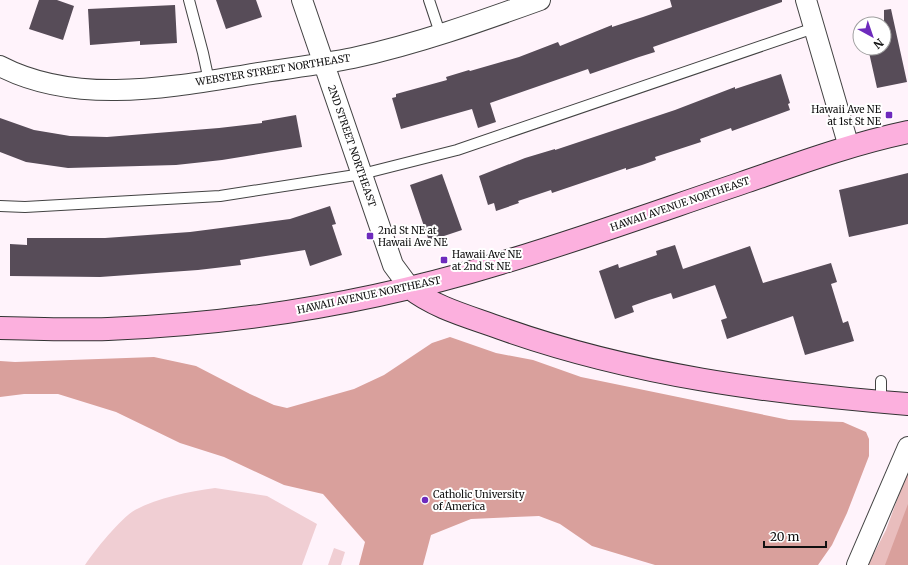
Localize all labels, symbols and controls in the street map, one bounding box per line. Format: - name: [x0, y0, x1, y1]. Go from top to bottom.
- north arrow: [852, 16, 892, 56]
- text: N: [870, 36, 886, 52]
- street label: WEBSTER STREET NORTHEAST: [194, 51, 351, 89]
- street label: 2ND STREET NORTHEAST: [325, 83, 379, 209]
- place label: Hawaii Ave NE at 1st St NE: [811, 103, 882, 128]
- marker: Hawaii Ave NE at 1st St NE: [884, 110, 894, 120]
- street label: HAWAII AVENUE NORTHEAST: [609, 174, 751, 234]
- place label: 2nd St NE at Hawaii Ave NE: [378, 224, 448, 249]
- marker: 2nd St NE at Hawaii Ave NE: [365, 231, 375, 241]
- place label: Hawaii Ave NE at 2nd St NE: [452, 248, 522, 273]
- marker: Hawaii Ave NE at 2nd St NE: [439, 255, 449, 265]
- street label: HAWAII AVENUE NORTHEAST: [296, 273, 442, 317]
- place label: Catholic University of America: [433, 488, 525, 513]
- marker: Catholic University of America: [420, 495, 430, 505]
- scale bar: [764, 523, 826, 549]
- text: 20 m: [770, 529, 799, 544]

